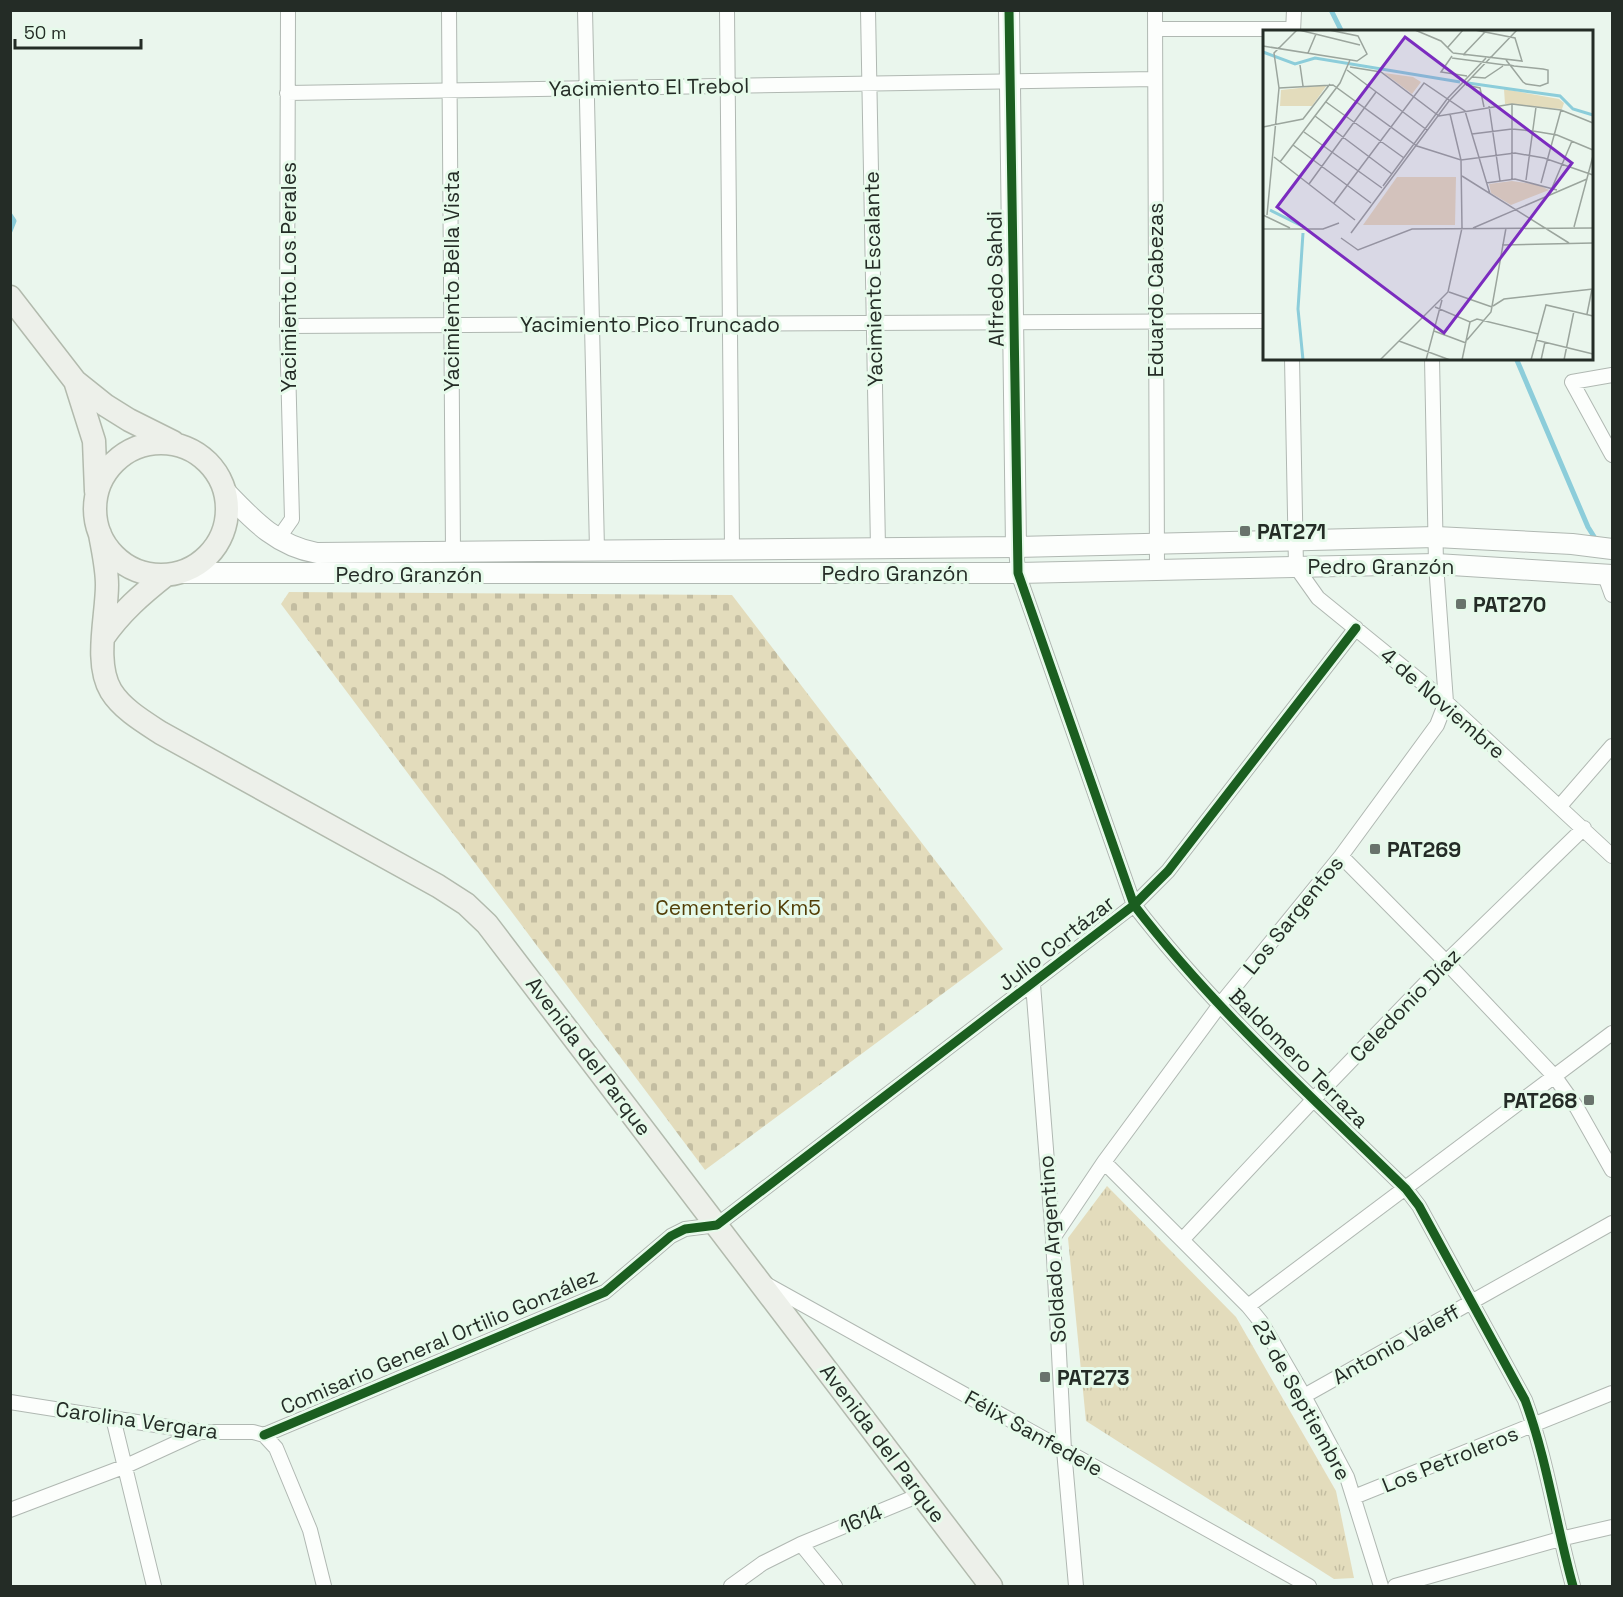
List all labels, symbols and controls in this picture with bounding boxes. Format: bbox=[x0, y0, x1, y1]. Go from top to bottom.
scale bar bbox=[15, 12, 141, 50]
text: 50 m bbox=[24, 21, 66, 44]
inset map bbox=[1263, 30, 1593, 360]
street label: Yacimiento El Trebol bbox=[548, 72, 750, 102]
street label: Yacimiento Los Perales bbox=[275, 162, 302, 392]
street label: Yacimiento Bella Vista bbox=[438, 171, 465, 391]
street label: Yacimiento Escalante bbox=[858, 171, 888, 387]
street label: Eduardo Cabezas bbox=[1142, 203, 1169, 377]
street label: Alfredo Sahdi bbox=[980, 211, 1010, 347]
street label: Yacimiento Pico Truncado bbox=[520, 311, 780, 338]
place label: PAT271 bbox=[1257, 518, 1326, 545]
marker: PAT271 bbox=[1238, 524, 1252, 538]
street label: Pedro Granzón bbox=[1308, 553, 1454, 580]
street label: Pedro Granzón bbox=[822, 560, 968, 587]
street label: Pedro Granzón bbox=[336, 561, 482, 588]
place label: PAT270 bbox=[1473, 591, 1546, 618]
marker: PAT270 bbox=[1454, 597, 1468, 611]
street label: 4 de Noviembre bbox=[1375, 641, 1511, 765]
place label: PAT269 bbox=[1387, 836, 1461, 863]
marker: PAT269 bbox=[1368, 842, 1382, 856]
street label: Los Sargentos bbox=[1237, 850, 1349, 980]
street label: Julio Cortázar bbox=[992, 889, 1120, 997]
park label: Cementerio Km5 bbox=[655, 894, 821, 921]
street label: Celedonio Díaz bbox=[1344, 942, 1466, 1068]
street label: Avenida del Parque bbox=[520, 971, 658, 1141]
street label: Baldomero Terraza bbox=[1223, 982, 1375, 1134]
place label: PAT268 bbox=[1503, 1087, 1577, 1114]
marker: PAT268 bbox=[1582, 1093, 1596, 1107]
street label: Soldado Argentino bbox=[1032, 1154, 1072, 1344]
street label: Comisario General Ortilio González bbox=[276, 1262, 602, 1420]
street label: Antonio Valeff bbox=[1327, 1298, 1465, 1390]
street label: 23 de Septiembre bbox=[1247, 1315, 1357, 1485]
street label: Avenida del Parque bbox=[814, 1358, 952, 1528]
place label: PAT273 bbox=[1057, 1364, 1130, 1391]
marker: PAT273 bbox=[1038, 1370, 1052, 1384]
street label: Félix Sanfedele bbox=[960, 1384, 1108, 1482]
street label: Carolina Vergara bbox=[54, 1395, 220, 1445]
street label: Los Petroleros bbox=[1378, 1419, 1522, 1499]
street label: 1614 bbox=[836, 1498, 886, 1540]

